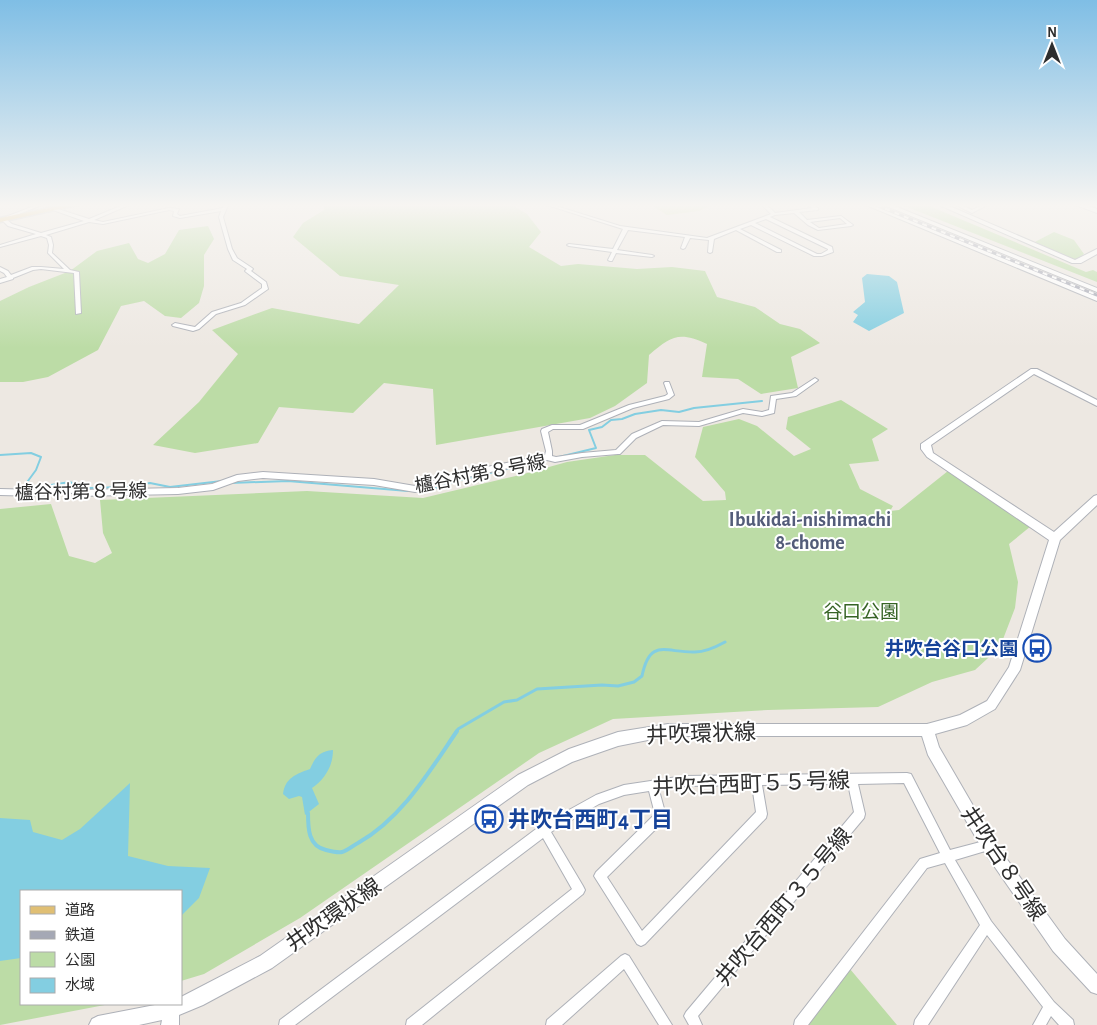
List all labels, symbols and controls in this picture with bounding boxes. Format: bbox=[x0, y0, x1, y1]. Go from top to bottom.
north arrow bbox=[1027, 20, 1077, 70]
text: N bbox=[1047, 26, 1057, 40]
street label: 櫨谷村第８号線 bbox=[413, 451, 547, 496]
street label: 櫨谷村第８号線 bbox=[14, 481, 148, 503]
district label: Ibukidai-nishimachi 8-chome bbox=[729, 510, 891, 553]
park label: 谷口公園 bbox=[823, 602, 899, 622]
bus stop icon: 井吹台谷口公園 bbox=[1022, 633, 1052, 663]
place label: 井吹台谷口公園 bbox=[885, 638, 1018, 659]
street label: 井吹環状線 bbox=[646, 720, 756, 747]
street label: 井吹台西町５５号線 bbox=[652, 769, 850, 798]
street label: 井吹台８号線 bbox=[957, 802, 1050, 924]
bus stop icon: 井吹台西町4丁目 bbox=[474, 804, 504, 834]
place label: 井吹台西町4丁目 bbox=[508, 808, 673, 831]
street label: 井吹台西町３５号線 bbox=[711, 823, 856, 990]
street label: 井吹環状線 bbox=[282, 873, 385, 955]
legend bbox=[20, 890, 182, 1005]
text: 道路 bbox=[65, 902, 95, 918]
text: 鉄道 bbox=[65, 927, 95, 943]
text: 公園 bbox=[65, 952, 95, 968]
text: 水域 bbox=[65, 977, 95, 993]

